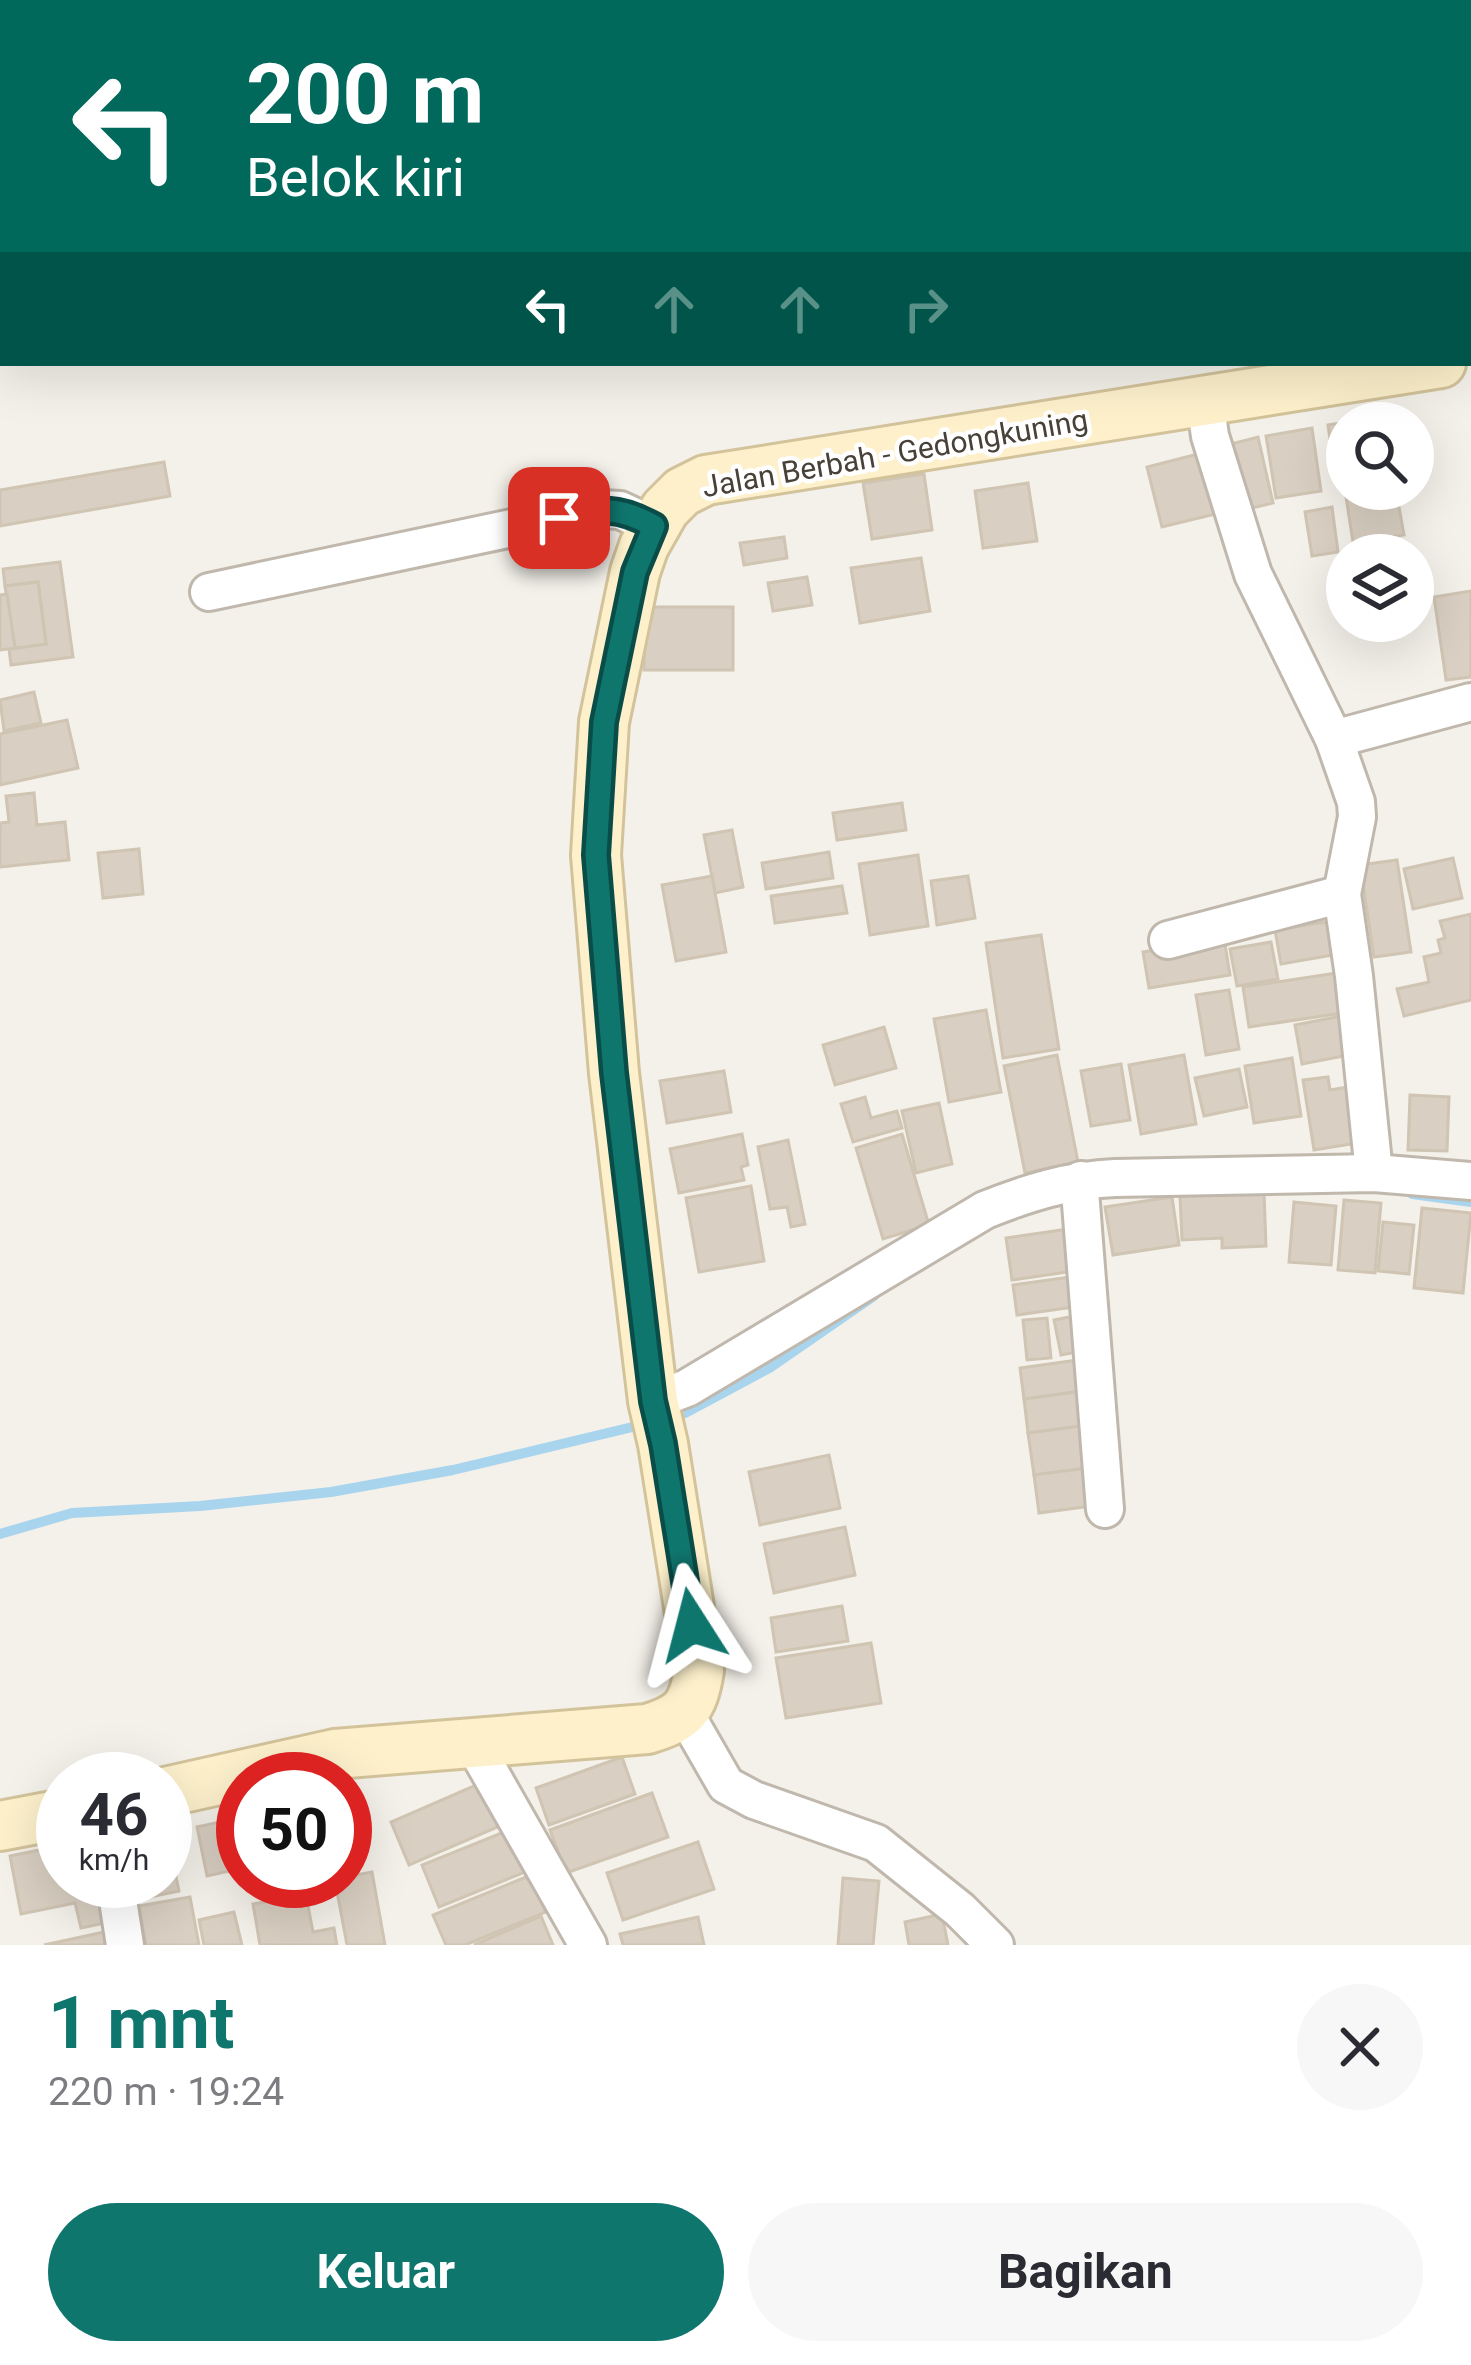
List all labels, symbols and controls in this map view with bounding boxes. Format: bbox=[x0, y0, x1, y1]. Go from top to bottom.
text: 200 m bbox=[246, 45, 484, 144]
icon: left bbox=[48, 48, 204, 204]
text: Belok kiri bbox=[246, 146, 465, 209]
icon: left bbox=[515, 276, 581, 342]
icon: ahead bbox=[641, 276, 707, 342]
icon: ahead bbox=[767, 276, 833, 342]
icon: right bbox=[893, 276, 959, 342]
street label: Jalan Berbah - Gedongkuning bbox=[699, 402, 1091, 504]
map controls bbox=[1326, 402, 1434, 642]
button: search bbox=[1326, 402, 1434, 510]
pin bbox=[508, 467, 610, 569]
icon: arrive bbox=[526, 485, 592, 551]
button: layers bbox=[1326, 534, 1434, 642]
position arrow bbox=[629, 1562, 755, 1688]
speed limit sign: 50 bbox=[216, 1752, 372, 1908]
text: 46 bbox=[80, 1779, 148, 1850]
text: km/h bbox=[79, 1842, 149, 1877]
text: 1 mnt bbox=[48, 1981, 234, 2066]
button: close bbox=[1297, 1984, 1423, 2110]
text: 220 m · 19:24 bbox=[48, 2069, 284, 2115]
button: Keluar bbox=[48, 2203, 724, 2341]
button: Bagikan bbox=[748, 2203, 1423, 2341]

